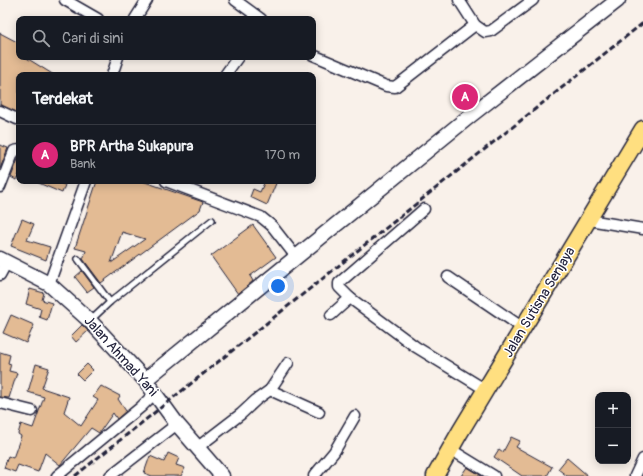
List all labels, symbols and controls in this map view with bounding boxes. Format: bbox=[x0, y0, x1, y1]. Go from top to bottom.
search box bbox=[16, 16, 316, 60]
icon: search bbox=[30, 27, 52, 49]
text: Cari di sini bbox=[62, 29, 123, 48]
pin: A bbox=[452, 82, 478, 112]
text: Terdekat bbox=[32, 88, 93, 109]
text: BPR Artha Sukapura bbox=[70, 137, 194, 156]
text: A bbox=[41, 147, 49, 163]
text: 170 m bbox=[265, 147, 300, 163]
text: Bank bbox=[70, 156, 96, 172]
street label: Jalan Sutisna Senjaya bbox=[499, 244, 579, 360]
your location bbox=[268, 276, 288, 296]
street label: Jalan Ahmad Yani bbox=[81, 312, 162, 400]
map controls bbox=[595, 392, 631, 464]
button: + bbox=[595, 392, 631, 428]
button: − bbox=[595, 428, 631, 464]

